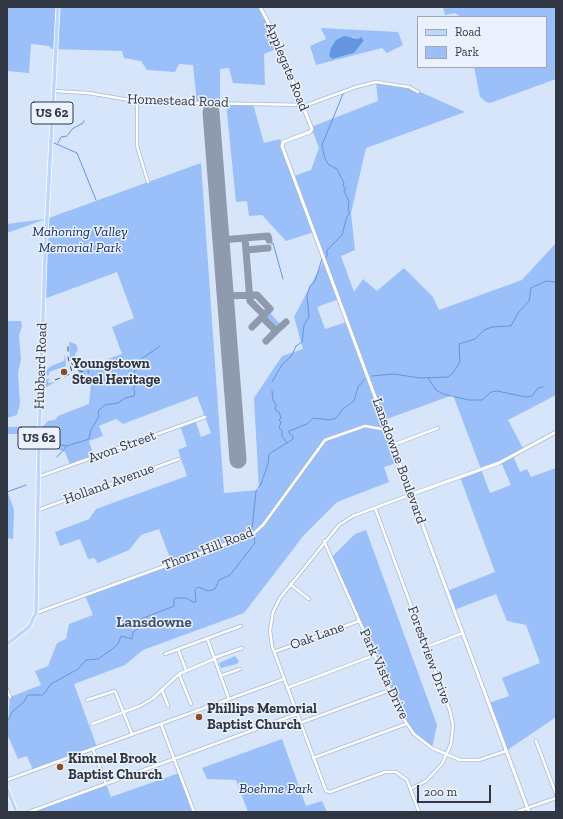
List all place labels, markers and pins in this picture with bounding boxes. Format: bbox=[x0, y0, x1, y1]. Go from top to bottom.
place label: Youngstown Steel Heritage bbox=[72, 356, 160, 388]
marker: Youngstown Steel Heritage bbox=[59, 367, 69, 377]
place label: Phillips Memorial Baptist Church bbox=[207, 701, 317, 734]
marker: Phillips Memorial Baptist Church bbox=[194, 712, 204, 722]
place label: Kimmel Brook Baptist Church bbox=[68, 751, 162, 784]
marker: Kimmel Brook Baptist Church bbox=[55, 762, 65, 772]

